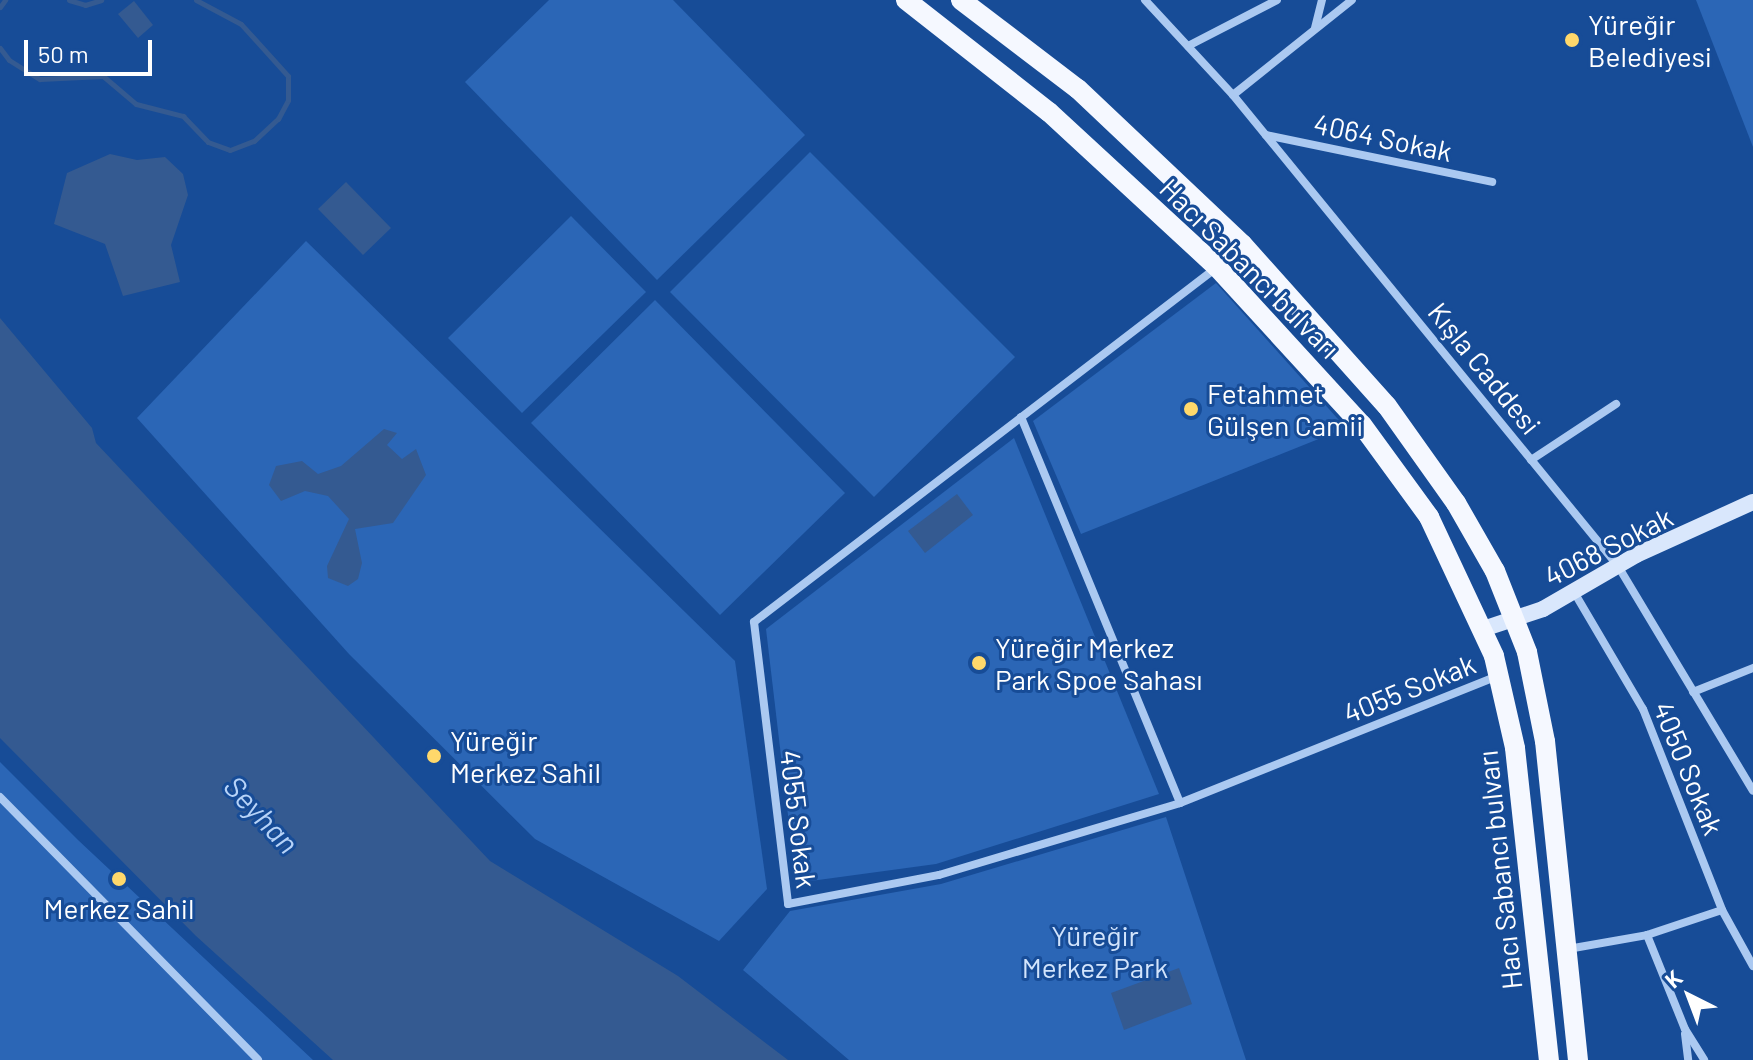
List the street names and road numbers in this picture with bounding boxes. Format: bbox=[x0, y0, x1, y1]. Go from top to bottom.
street label: 4064 Sokak bbox=[1311, 106, 1455, 168]
street label: Hacı Sabancı bulvarı bbox=[1153, 171, 1347, 365]
street label: Kışla Caddesi bbox=[1422, 295, 1548, 441]
street label: 4068 Sokak bbox=[1538, 499, 1678, 593]
street label: 4055 Sokak bbox=[1338, 646, 1480, 730]
street label: 4050 Sokak bbox=[1647, 696, 1731, 840]
street label: 4055 Sokak bbox=[774, 748, 824, 890]
street label: Hacı Sabancı bulvarı bbox=[1470, 749, 1528, 991]

